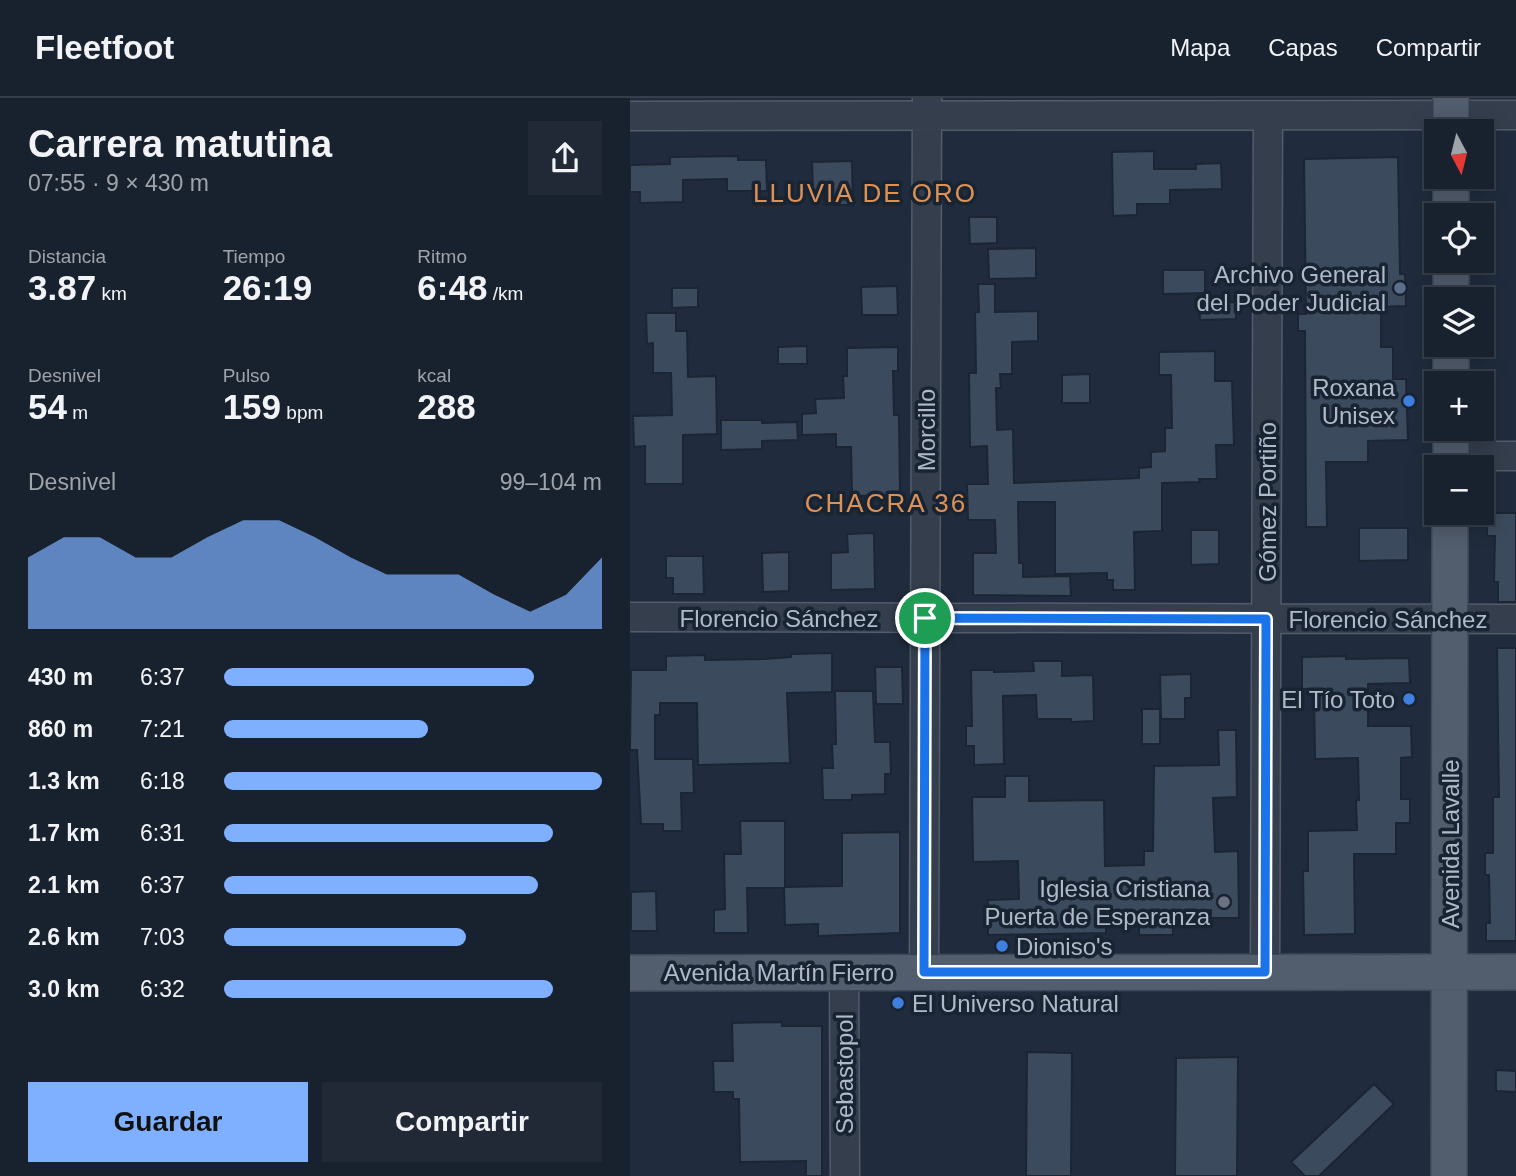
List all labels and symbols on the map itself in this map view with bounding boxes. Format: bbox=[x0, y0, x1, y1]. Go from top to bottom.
north arrow bbox=[1424, 119, 1494, 189]
district label: LLUVIA DE ORO bbox=[753, 178, 977, 208]
place label: Archivo General del Poder Judicial bbox=[1197, 261, 1386, 316]
marker: Archivo General del Poder Judicial bbox=[1392, 280, 1408, 296]
place label: Roxana Unisex bbox=[1312, 374, 1396, 429]
street label: Morcillo bbox=[913, 389, 940, 471]
marker: Roxana Unisex bbox=[1401, 393, 1417, 409]
street label: Gómez Portiño bbox=[1254, 422, 1281, 582]
district label: CHACRA 36 bbox=[805, 488, 967, 518]
pin bbox=[895, 588, 955, 648]
street label: Florencio Sánchez bbox=[680, 605, 878, 632]
street label: Florencio Sánchez bbox=[1289, 606, 1487, 633]
place label: El Tío Toto bbox=[1281, 686, 1395, 713]
marker: El Tío Toto bbox=[1401, 691, 1417, 707]
street label: Avenida Lavalle bbox=[1437, 759, 1464, 929]
place label: Iglesia Cristiana Puerta de Esperanza bbox=[985, 875, 1211, 930]
marker: Iglesia Cristiana Puerta de Esperanza bbox=[1216, 894, 1232, 910]
place label: Dioniso's bbox=[1016, 933, 1113, 960]
marker: Dioniso's bbox=[994, 938, 1010, 954]
street label: Avenida Martín Fierro bbox=[664, 959, 894, 986]
place label: El Universo Natural bbox=[912, 990, 1119, 1017]
marker: El Universo Natural bbox=[890, 995, 906, 1011]
street label: Sebastopol bbox=[831, 1014, 858, 1134]

